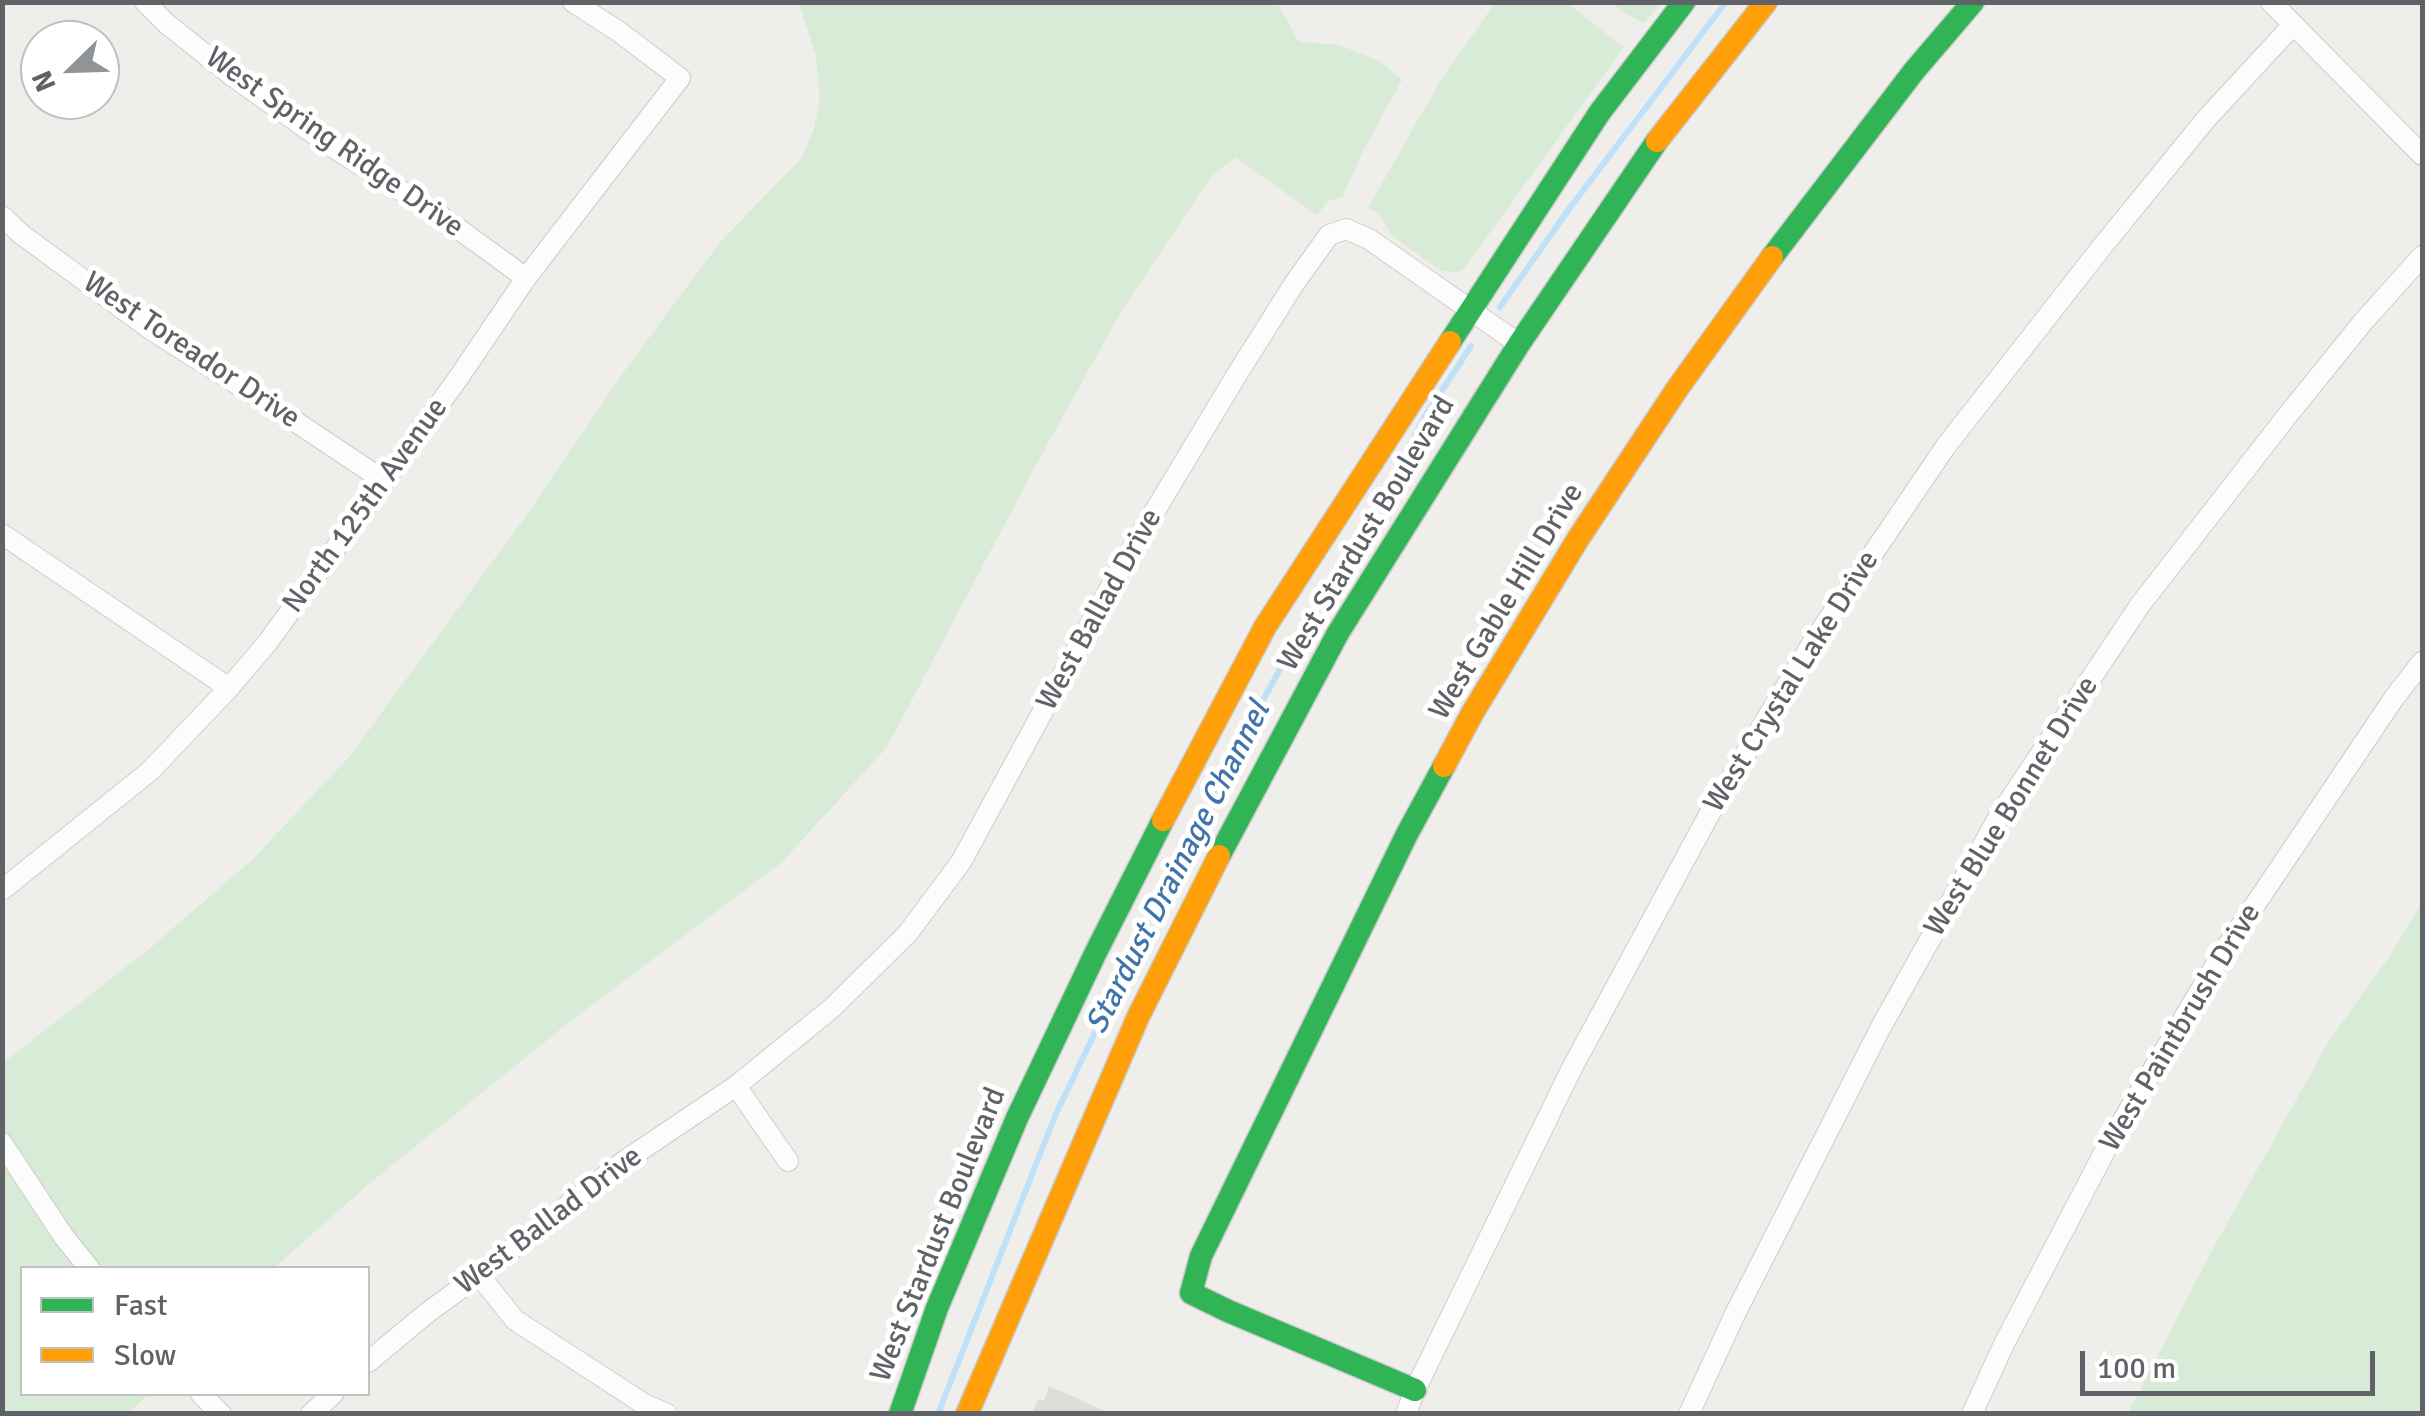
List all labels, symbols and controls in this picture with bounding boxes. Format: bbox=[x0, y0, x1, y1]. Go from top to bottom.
north arrow bbox=[20, 20, 120, 120]
street label: West Spring Ridge Drive bbox=[198, 40, 470, 246]
text: N bbox=[25, 65, 64, 97]
street label: West Toreador Drive bbox=[76, 265, 306, 437]
street label: West Stardust Boulevard bbox=[1271, 390, 1463, 678]
street label: North 125th Avenue bbox=[276, 391, 456, 621]
street label: West Gable Hill Drive bbox=[1422, 477, 1592, 727]
street label: West Ballad Drive bbox=[1030, 503, 1170, 717]
street label: West Crystal Lake Drive bbox=[1697, 545, 1887, 819]
street label: West Blue Bonnet Drive bbox=[1917, 670, 2107, 944]
water label: Stardust Drainage Channel bbox=[1078, 696, 1280, 1040]
street label: West Paintbrush Drive bbox=[2093, 898, 2269, 1158]
street label: West Stardust Boulevard bbox=[863, 1083, 1015, 1387]
street label: West Ballad Drive bbox=[448, 1139, 650, 1303]
legend bbox=[20, 1266, 370, 1396]
text: Fast bbox=[114, 1287, 167, 1324]
scale bar bbox=[2085, 1331, 2380, 1393]
text: Slow bbox=[114, 1337, 176, 1374]
text: 100 m bbox=[2097, 1350, 2176, 1387]

